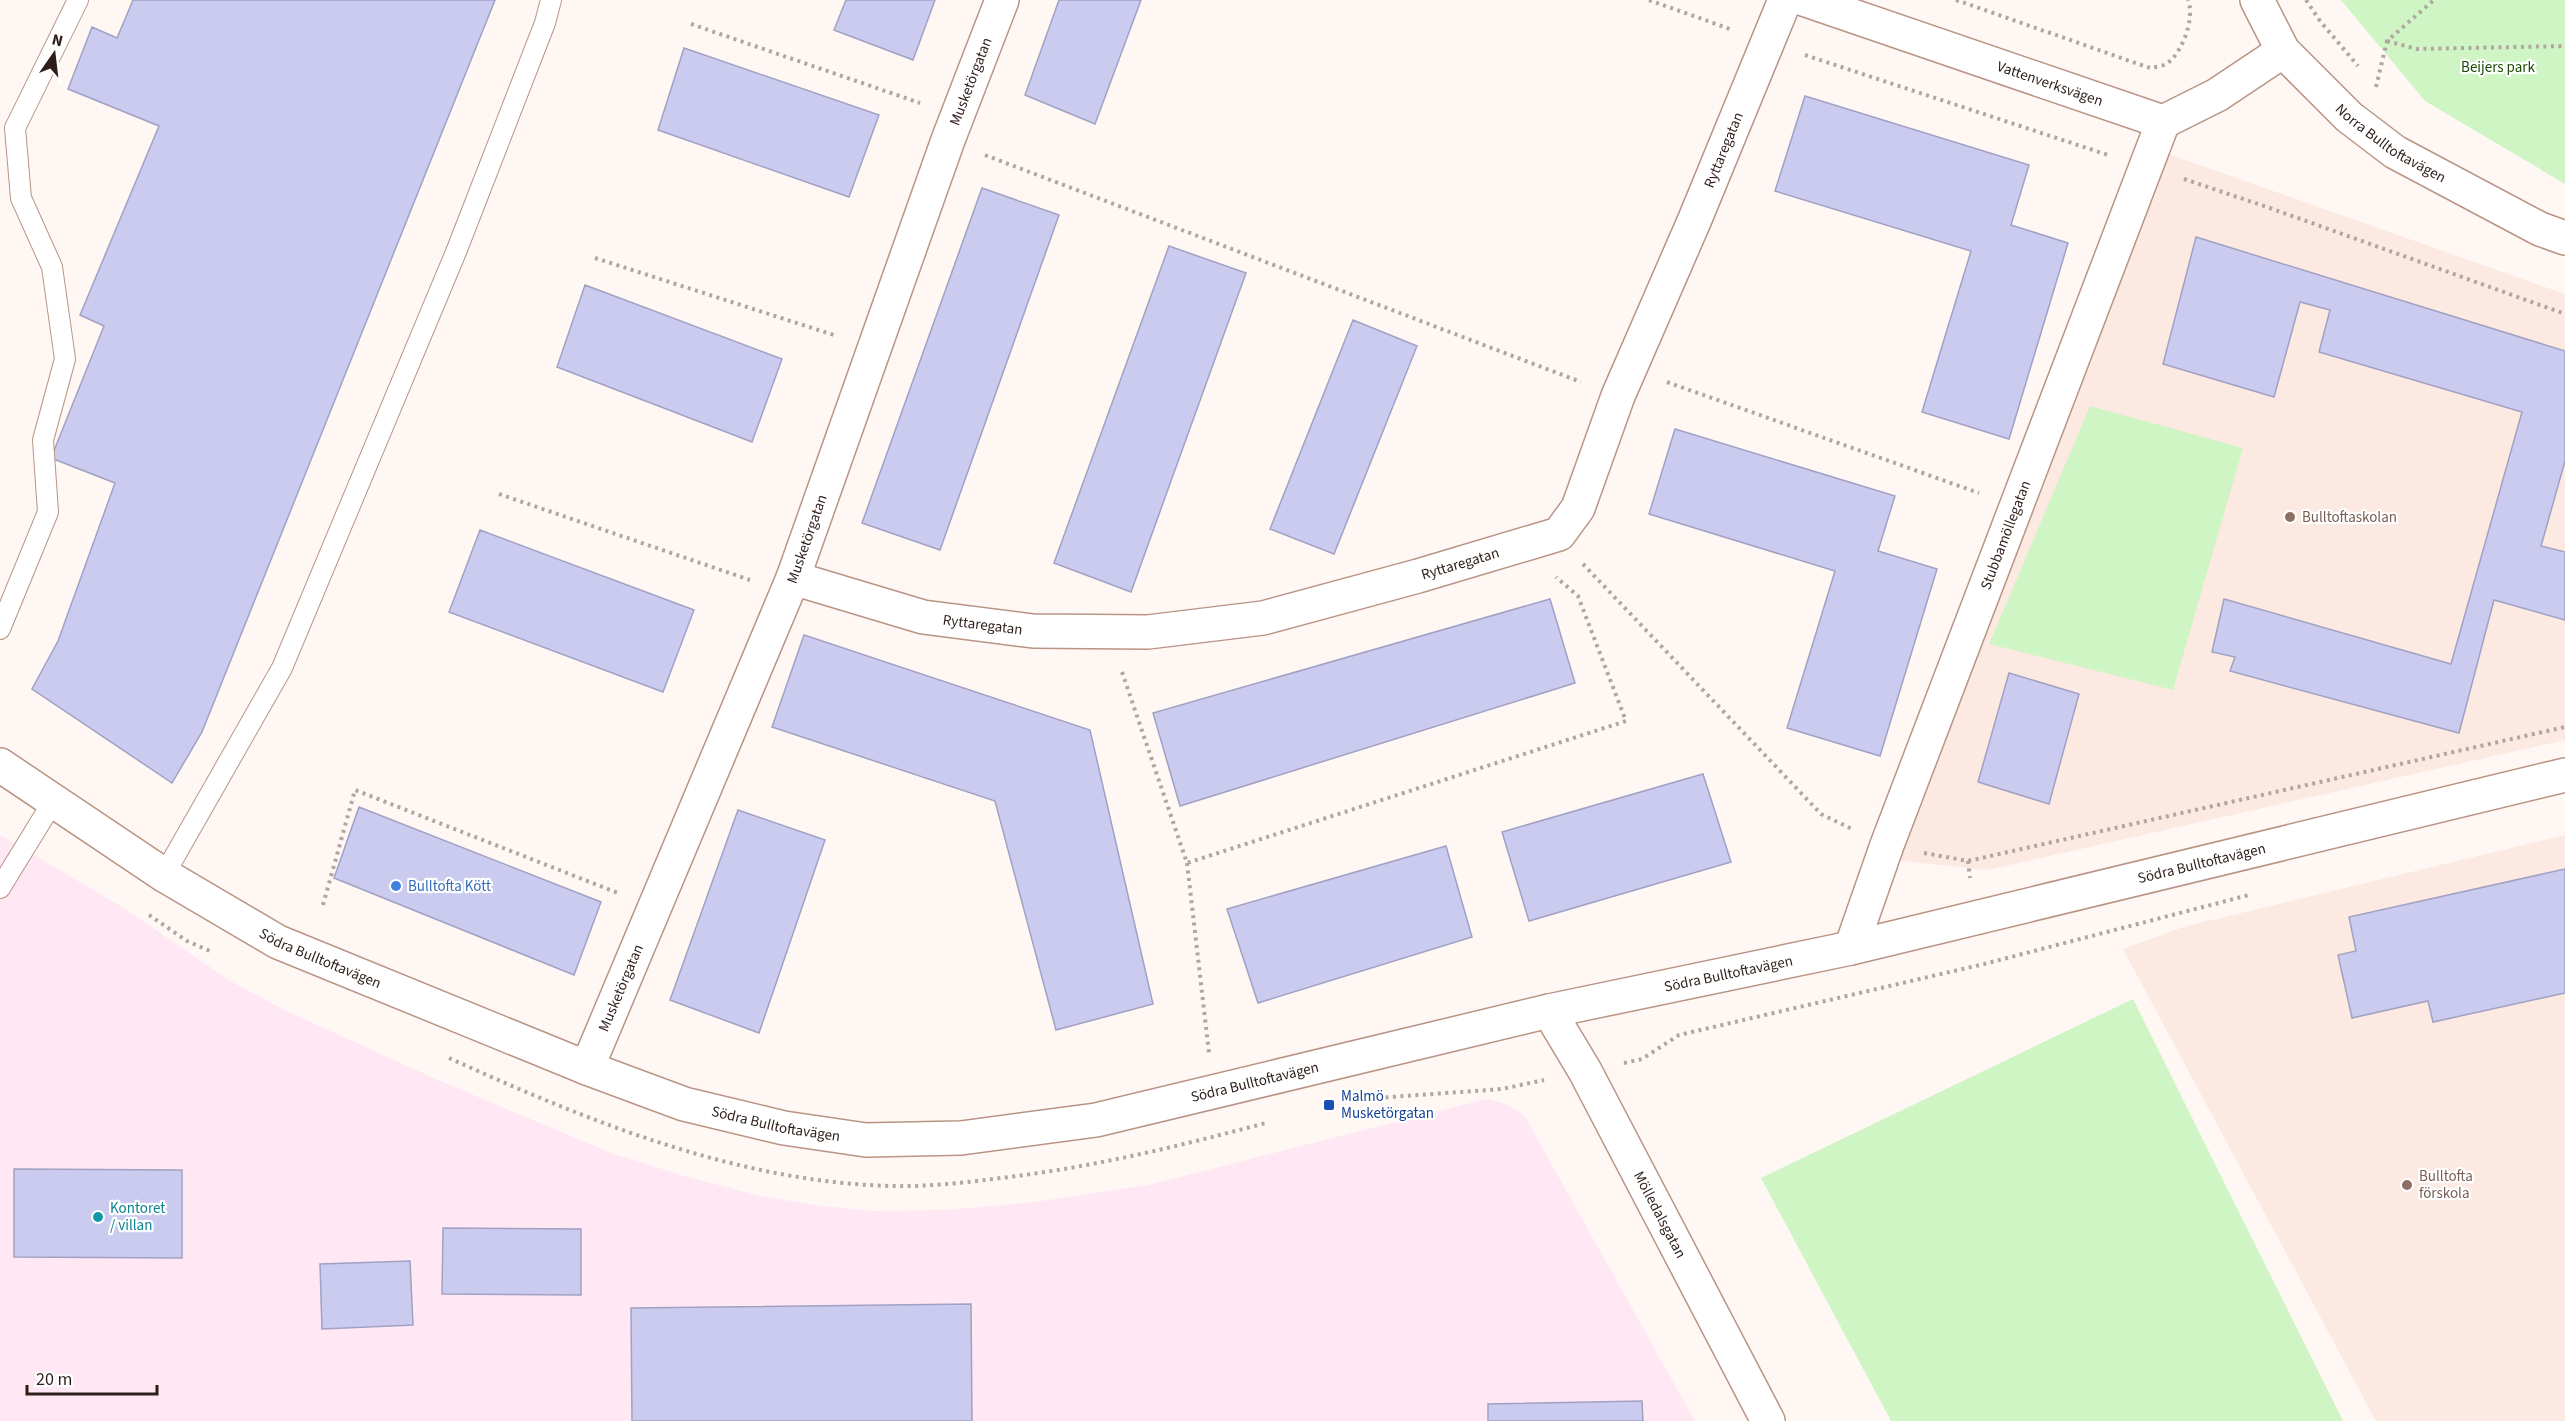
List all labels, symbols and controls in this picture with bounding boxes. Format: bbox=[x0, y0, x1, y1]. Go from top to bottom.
north arrow bbox=[24, 24, 84, 84]
text: N bbox=[50, 28, 65, 52]
street label: Musketörgatan bbox=[944, 34, 997, 129]
street label: Vattenverksvägen bbox=[1994, 56, 2106, 111]
park label: Beijers park bbox=[2461, 57, 2535, 78]
street label: Norra Bulltoftavägen bbox=[2331, 99, 2450, 188]
street label: Ryttaregatan bbox=[1698, 109, 1748, 191]
street label: Stubbamöllegatan bbox=[1975, 477, 2036, 593]
street label: Musketörgatan bbox=[781, 492, 832, 586]
place label: Bulltoftaskolan bbox=[2302, 507, 2397, 528]
marker: Bulltoftaskolan bbox=[2283, 510, 2297, 524]
street label: Ryttaregatan bbox=[1419, 542, 1502, 585]
street label: Ryttaregatan bbox=[942, 609, 1024, 640]
street label: Södra Bulltoftavägen bbox=[2135, 837, 2268, 889]
place label: Bulltofta Kött bbox=[408, 876, 491, 897]
marker: Bulltofta Kött bbox=[389, 879, 403, 893]
street label: Södra Bulltoftavägen bbox=[255, 923, 385, 994]
street label: Musketörgatan bbox=[593, 941, 648, 1035]
street label: Södra Bulltoftavägen bbox=[1662, 950, 1795, 997]
street label: Södra Bulltoftavägen bbox=[1189, 1056, 1321, 1107]
place label: Malmö Musketörgatan bbox=[1341, 1086, 1434, 1124]
marker: Malmö Musketörgatan bbox=[1322, 1098, 1336, 1112]
street label: Södra Bulltoftavägen bbox=[709, 1100, 842, 1147]
place label: Bulltofta förskola bbox=[2419, 1166, 2473, 1204]
street label: Mölledalsgatan bbox=[1629, 1167, 1691, 1262]
marker: Bulltofta förskola bbox=[2400, 1178, 2414, 1192]
place label: Kontoret / villan bbox=[110, 1198, 165, 1236]
marker: Kontoret / villan bbox=[91, 1210, 105, 1224]
scale bar bbox=[27, 1358, 158, 1396]
text: 20 m bbox=[36, 1367, 72, 1392]

